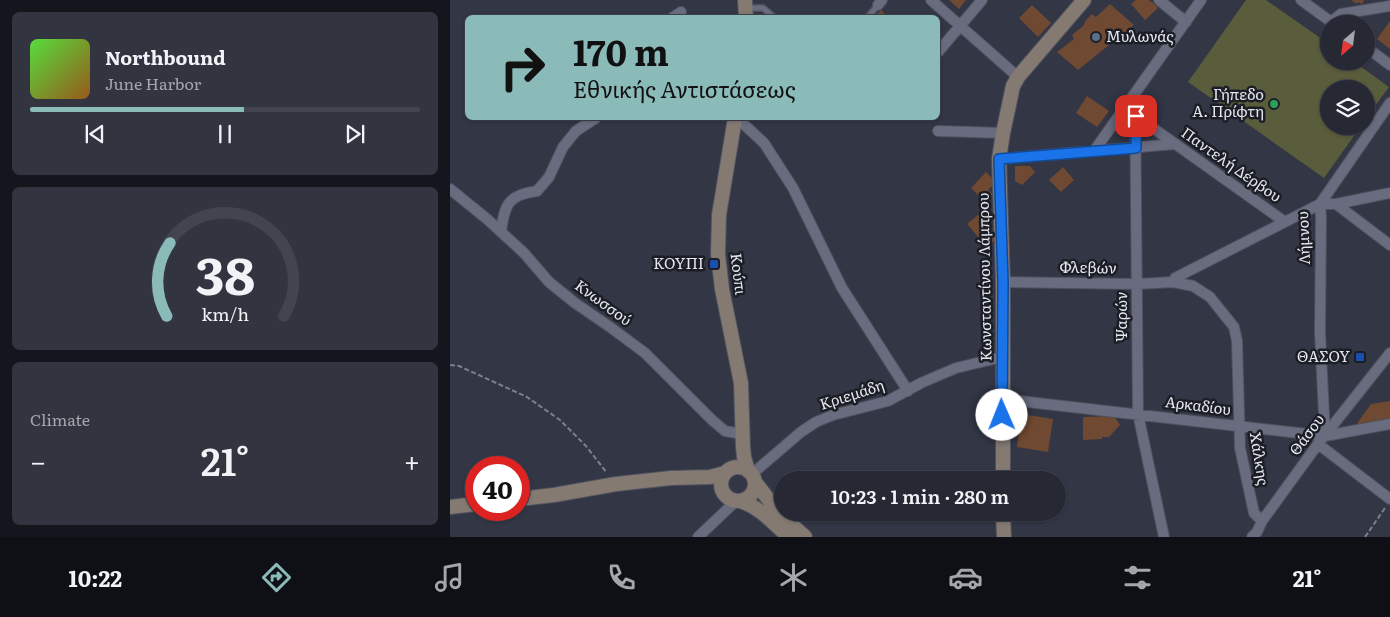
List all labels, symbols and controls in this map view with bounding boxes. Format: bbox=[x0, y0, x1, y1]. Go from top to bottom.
north arrow bbox=[1320, 15, 1375, 70]
map controls bbox=[1320, 15, 1375, 135]
place label: Μυλωνάς bbox=[1106, 24, 1174, 47]
text: 170 m bbox=[573, 25, 669, 77]
marker: Μυλωνάς bbox=[1090, 31, 1102, 43]
icon: right bbox=[490, 35, 555, 100]
text: Northbound bbox=[105, 43, 226, 71]
text: June Harbor bbox=[105, 71, 201, 95]
text: Εθνικής Αντιστάσεως bbox=[573, 72, 796, 105]
button: layers bbox=[1320, 80, 1375, 135]
place label: Γήπεδο Α. Πρίφτη bbox=[1192, 82, 1264, 122]
pin bbox=[1115, 95, 1157, 137]
marker: Γήπεδο Α. Πρίφτη bbox=[1268, 98, 1280, 110]
icon: arrive bbox=[1122, 102, 1150, 130]
icon: previous bbox=[81, 120, 109, 148]
icon: pause bbox=[211, 120, 239, 148]
icon: next bbox=[341, 120, 369, 148]
street label: Παντελή Δέρβου bbox=[1177, 121, 1287, 207]
street label: Κωνσταντίνου Λάμπρου bbox=[971, 192, 996, 362]
street label: Λήμνου bbox=[1290, 211, 1315, 265]
text: 38 bbox=[195, 233, 255, 311]
place label: ΚΟΥΠΙ bbox=[653, 251, 704, 274]
street label: Κούπι bbox=[726, 252, 754, 297]
street label: Φλεβών bbox=[1059, 255, 1117, 278]
marker: ΚΟΥΠΙ bbox=[708, 258, 720, 270]
street label: Κνωσσού bbox=[571, 273, 637, 330]
street label: Ψαρών bbox=[1109, 292, 1132, 342]
text: km/h bbox=[201, 300, 249, 327]
place label: ΘΑΣΟΥ bbox=[1297, 344, 1350, 367]
marker: ΘΑΣΟΥ bbox=[1354, 351, 1366, 363]
street label: Κριεμάδη bbox=[816, 372, 887, 415]
position arrow bbox=[975, 388, 1027, 440]
street label: Αρκαδίου bbox=[1164, 389, 1233, 420]
text: Climate bbox=[30, 407, 90, 431]
street label: Θάσου bbox=[1283, 408, 1329, 460]
street label: Χάλκης bbox=[1245, 430, 1276, 488]
text: 21° bbox=[201, 431, 249, 488]
text: − bbox=[30, 439, 46, 481]
text: + bbox=[404, 439, 420, 481]
speed limit sign: 40 bbox=[465, 456, 530, 521]
text: 10:23 · 1 min · 280 m bbox=[831, 482, 1009, 510]
icon: directions bbox=[259, 560, 294, 595]
icon: music bbox=[432, 560, 467, 595]
icon: phone bbox=[604, 560, 639, 595]
icon: climate bbox=[776, 560, 811, 595]
icon: car bbox=[948, 560, 983, 595]
icon: filters bbox=[1120, 560, 1155, 595]
text: 10:22 bbox=[69, 561, 122, 594]
text: 21° bbox=[1293, 561, 1321, 594]

